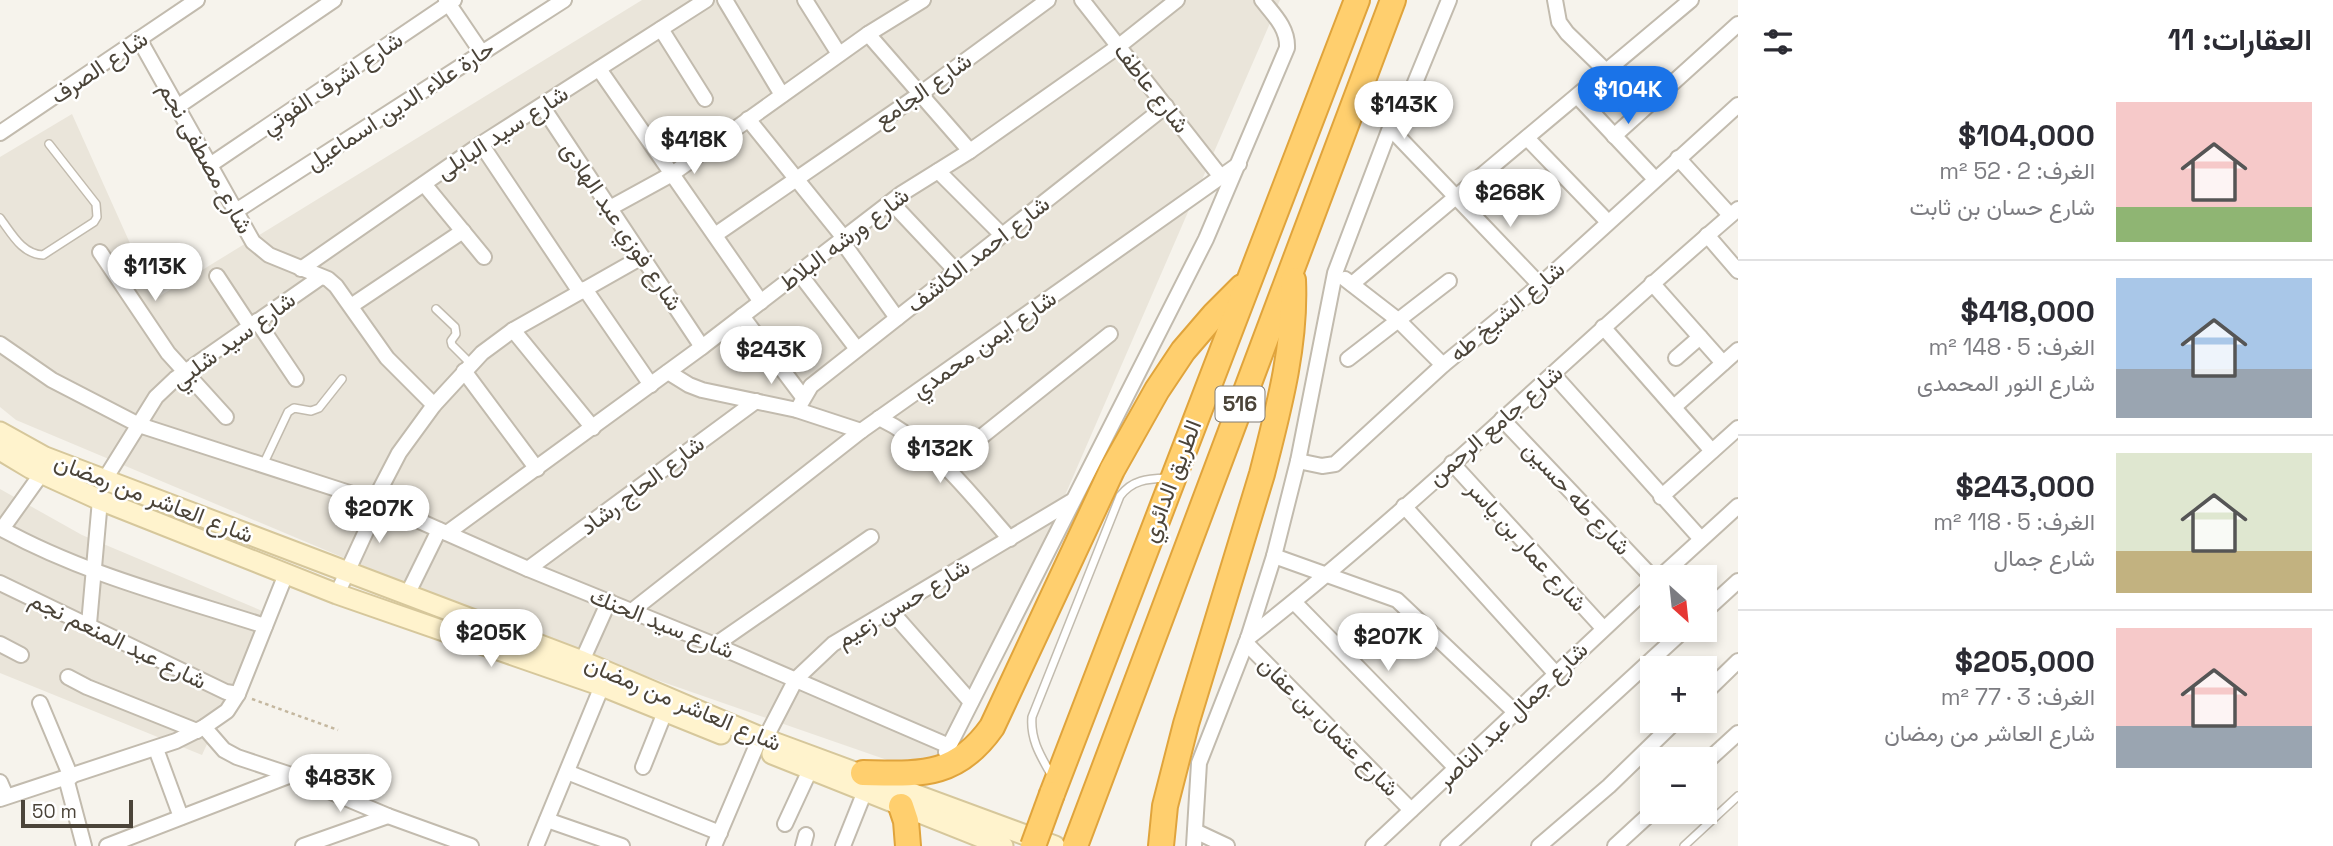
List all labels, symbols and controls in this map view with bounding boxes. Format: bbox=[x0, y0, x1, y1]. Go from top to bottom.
text: العقارات: 11 bbox=[2168, 20, 2312, 59]
street label: شارع الصرف bbox=[45, 23, 154, 111]
icon: filters bbox=[1759, 23, 1797, 61]
street label: شارع اشرف الفوتي bbox=[255, 25, 411, 145]
street label: حارة علاء الدين اسماعيل bbox=[300, 33, 500, 177]
street label: شارع عاطف bbox=[1107, 37, 1197, 140]
street label: شارع الجامع bbox=[869, 46, 978, 135]
pin: $104K bbox=[1579, 66, 1677, 126]
text: $104K bbox=[1594, 74, 1662, 104]
street label: شارع مصطفى نجم bbox=[151, 77, 260, 240]
street label: شارع سيد البابلى bbox=[430, 78, 574, 187]
pin: $143K bbox=[1355, 82, 1453, 141]
text: $143K bbox=[1370, 89, 1438, 119]
pin: $418K bbox=[645, 116, 743, 176]
text: $104,000 bbox=[1958, 116, 2095, 155]
text: $418K bbox=[661, 124, 727, 154]
icon: home bbox=[2172, 130, 2256, 214]
street label: شارع فوزي عبد الهادى bbox=[551, 136, 690, 319]
text: الغرف: 2 · 52 m² bbox=[1939, 156, 2095, 186]
pin: $268K bbox=[1461, 170, 1559, 229]
text: $268K bbox=[1475, 177, 1545, 207]
street label: شارع ورشه البلاط bbox=[773, 180, 916, 298]
street label: شارع احمد الكاشف bbox=[900, 189, 1056, 320]
text: شارع حسان بن ثابت bbox=[1909, 192, 2095, 222]
pin: $113K bbox=[106, 244, 204, 303]
text: $113K bbox=[123, 251, 187, 281]
street label: شارع الشيخ طه bbox=[1443, 254, 1572, 369]
street label: شارع ايمن محمدي bbox=[906, 283, 1065, 408]
street label: شارع سيد شلبي bbox=[165, 285, 304, 399]
text: $418,000 bbox=[1961, 292, 2095, 331]
icon: home bbox=[2172, 306, 2256, 390]
pin: $243K bbox=[722, 326, 820, 386]
text: الغرف: 5 · 148 m² bbox=[1929, 332, 2095, 362]
text: $243K bbox=[736, 334, 806, 364]
street label: شارع جامع الرحمن bbox=[1421, 358, 1570, 493]
text: شارع النور المحمدى bbox=[1917, 368, 2095, 398]
road number: 516 bbox=[1216, 386, 1264, 422]
street label: الطريق الدائري bbox=[1134, 415, 1212, 548]
pin: $132K bbox=[891, 426, 989, 485]
street label: شارع الحاج رشاد bbox=[574, 428, 711, 542]
text: $132K bbox=[907, 433, 973, 463]
street label: شارع طه حسين bbox=[1516, 435, 1638, 562]
street label: شارع العاشر من رمضان bbox=[50, 446, 258, 551]
text: $243,000 bbox=[1955, 467, 2095, 506]
street label: شارع عمار بن ياسر bbox=[1459, 473, 1594, 619]
icon: home bbox=[2172, 481, 2256, 565]
pin: $207K bbox=[330, 486, 428, 545]
text: $207K bbox=[344, 493, 414, 523]
text: الغرف: 5 · 118 m² bbox=[1933, 507, 2095, 537]
text: شارع جمال bbox=[1994, 543, 2095, 573]
street label: شارع حسن زعيم bbox=[831, 551, 976, 655]
north arrow bbox=[1640, 565, 1717, 642]
map controls bbox=[1640, 565, 1717, 824]
street label: شارع سيد الحنك bbox=[585, 580, 739, 667]
street label: شارع عبد المنعم نجم bbox=[24, 584, 212, 697]
pin: $205K bbox=[442, 610, 540, 669]
pin: $207K bbox=[1339, 614, 1437, 673]
text: $205K bbox=[456, 617, 526, 647]
text: $207K bbox=[1353, 621, 1423, 651]
street label: شارع جمال عبد الناصر bbox=[1429, 635, 1595, 796]
text: $205,000 bbox=[1955, 642, 2095, 681]
street label: شارع العاشر من رمضان bbox=[580, 648, 786, 759]
street label: شارع عثمان بن عفان bbox=[1251, 649, 1406, 804]
button: + bbox=[1640, 656, 1717, 733]
icon: home bbox=[2172, 656, 2256, 740]
text: الغرف: 3 · 77 m² bbox=[1941, 682, 2095, 712]
text: شارع العاشر من رمضان bbox=[1884, 718, 2095, 748]
button: − bbox=[1640, 747, 1717, 824]
pin: $483K bbox=[291, 754, 389, 814]
text: $483K bbox=[305, 762, 375, 792]
scale bar bbox=[21, 797, 133, 829]
text: 50 m bbox=[32, 799, 77, 824]

